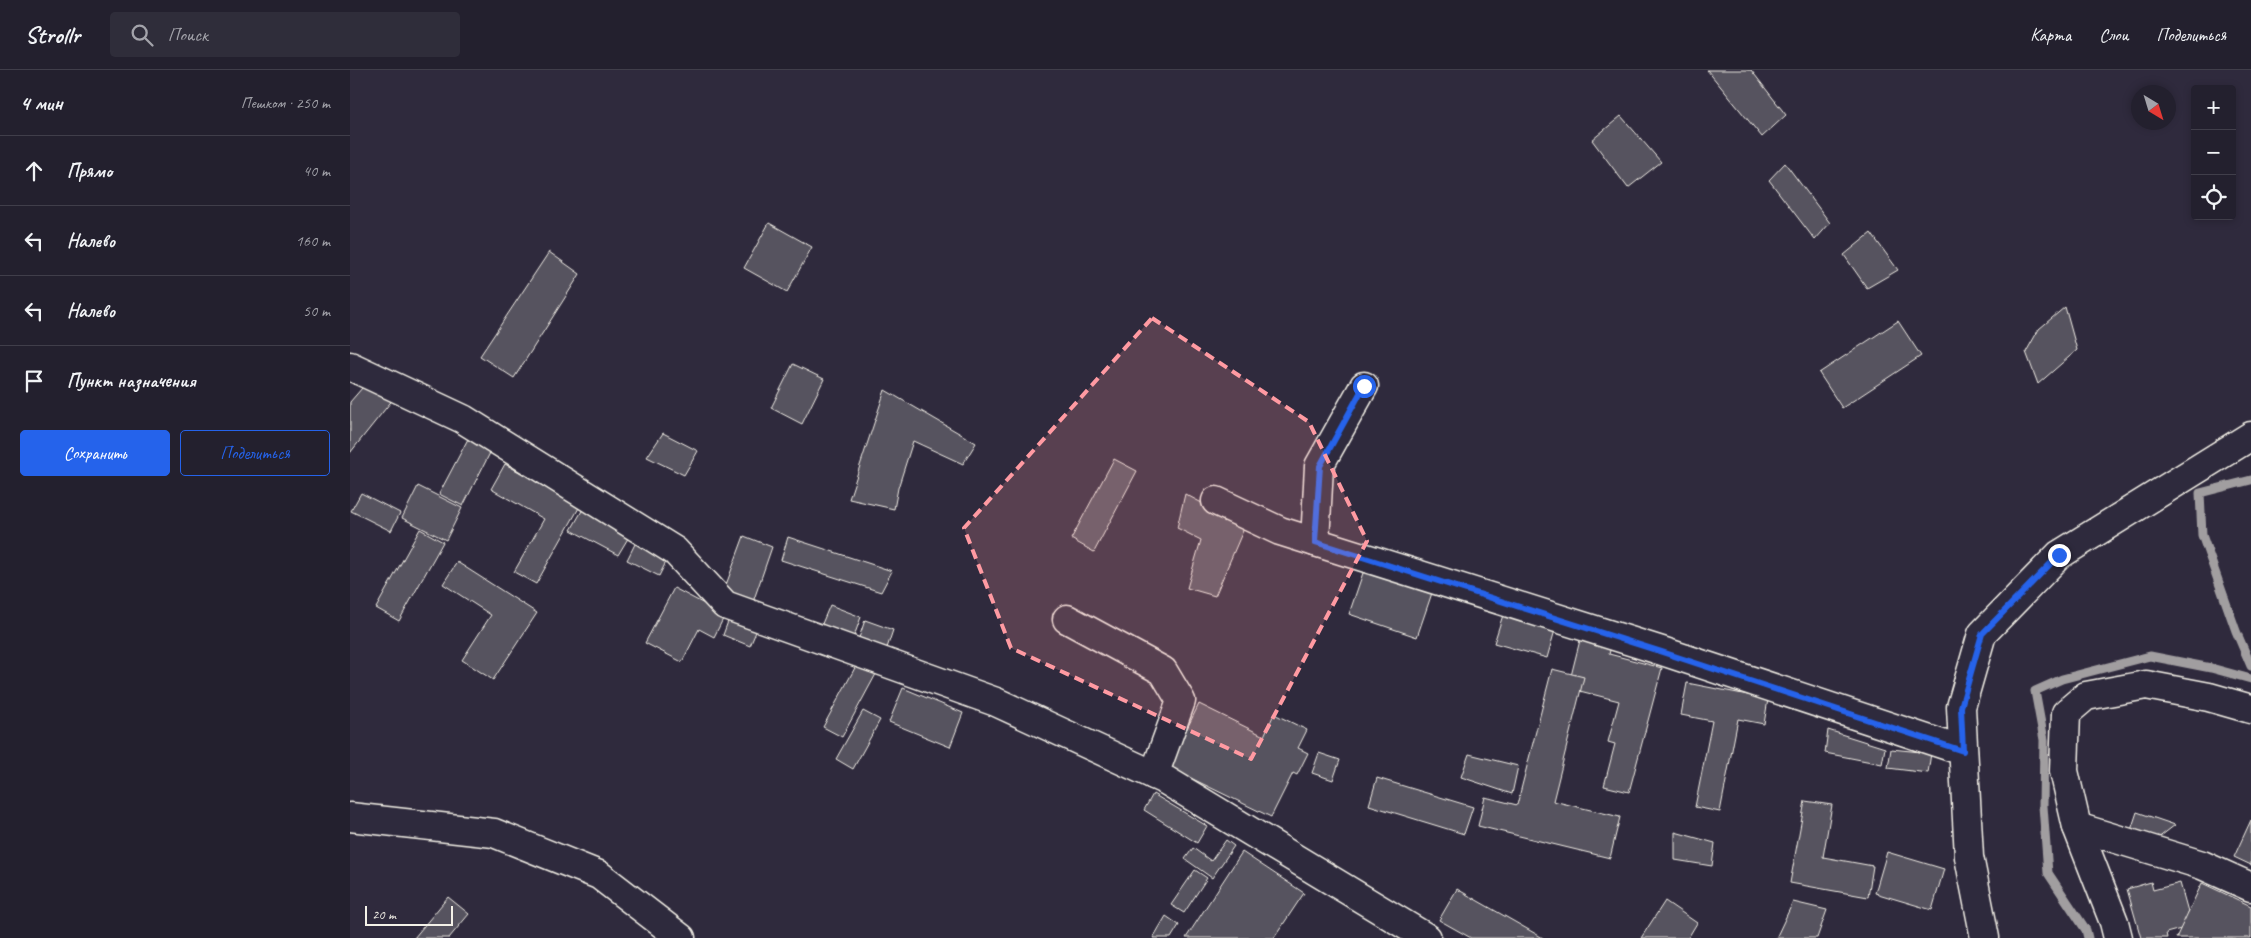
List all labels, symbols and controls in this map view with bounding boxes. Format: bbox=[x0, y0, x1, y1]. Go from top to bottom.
search box bbox=[110, 12, 460, 57]
text: Strollr bbox=[25, 20, 80, 50]
icon: search bbox=[128, 21, 156, 49]
text: Поиск bbox=[168, 23, 208, 47]
text: Карта bbox=[2030, 24, 2071, 46]
text: Слои bbox=[2099, 24, 2128, 46]
text: Поделиться bbox=[2156, 24, 2226, 46]
north arrow bbox=[2131, 85, 2176, 130]
map controls bbox=[2191, 85, 2236, 220]
button: + bbox=[2191, 85, 2236, 130]
text: 4 мин bbox=[20, 90, 63, 116]
text: Пешком · 250 m bbox=[241, 93, 330, 113]
button: − bbox=[2191, 130, 2236, 175]
icon: ahead bbox=[20, 157, 48, 185]
text: Прямо bbox=[67, 159, 112, 183]
text: 40 m bbox=[303, 161, 330, 181]
button: locate bbox=[2191, 175, 2236, 220]
icon: left bbox=[20, 227, 48, 255]
text: Налево bbox=[67, 229, 115, 253]
text: 160 m bbox=[296, 231, 330, 251]
icon: left bbox=[20, 297, 48, 325]
text: Налево bbox=[67, 299, 115, 323]
text: 50 m bbox=[303, 301, 330, 321]
icon: arrive bbox=[20, 367, 48, 395]
text: Пункт назначения bbox=[67, 369, 196, 393]
route start bbox=[1353, 375, 1376, 398]
button: Сохранить bbox=[20, 430, 170, 476]
button: Поделиться bbox=[180, 430, 330, 476]
route end bbox=[2048, 544, 2071, 567]
scale bar bbox=[365, 903, 452, 926]
text: 20 m bbox=[372, 906, 396, 923]

